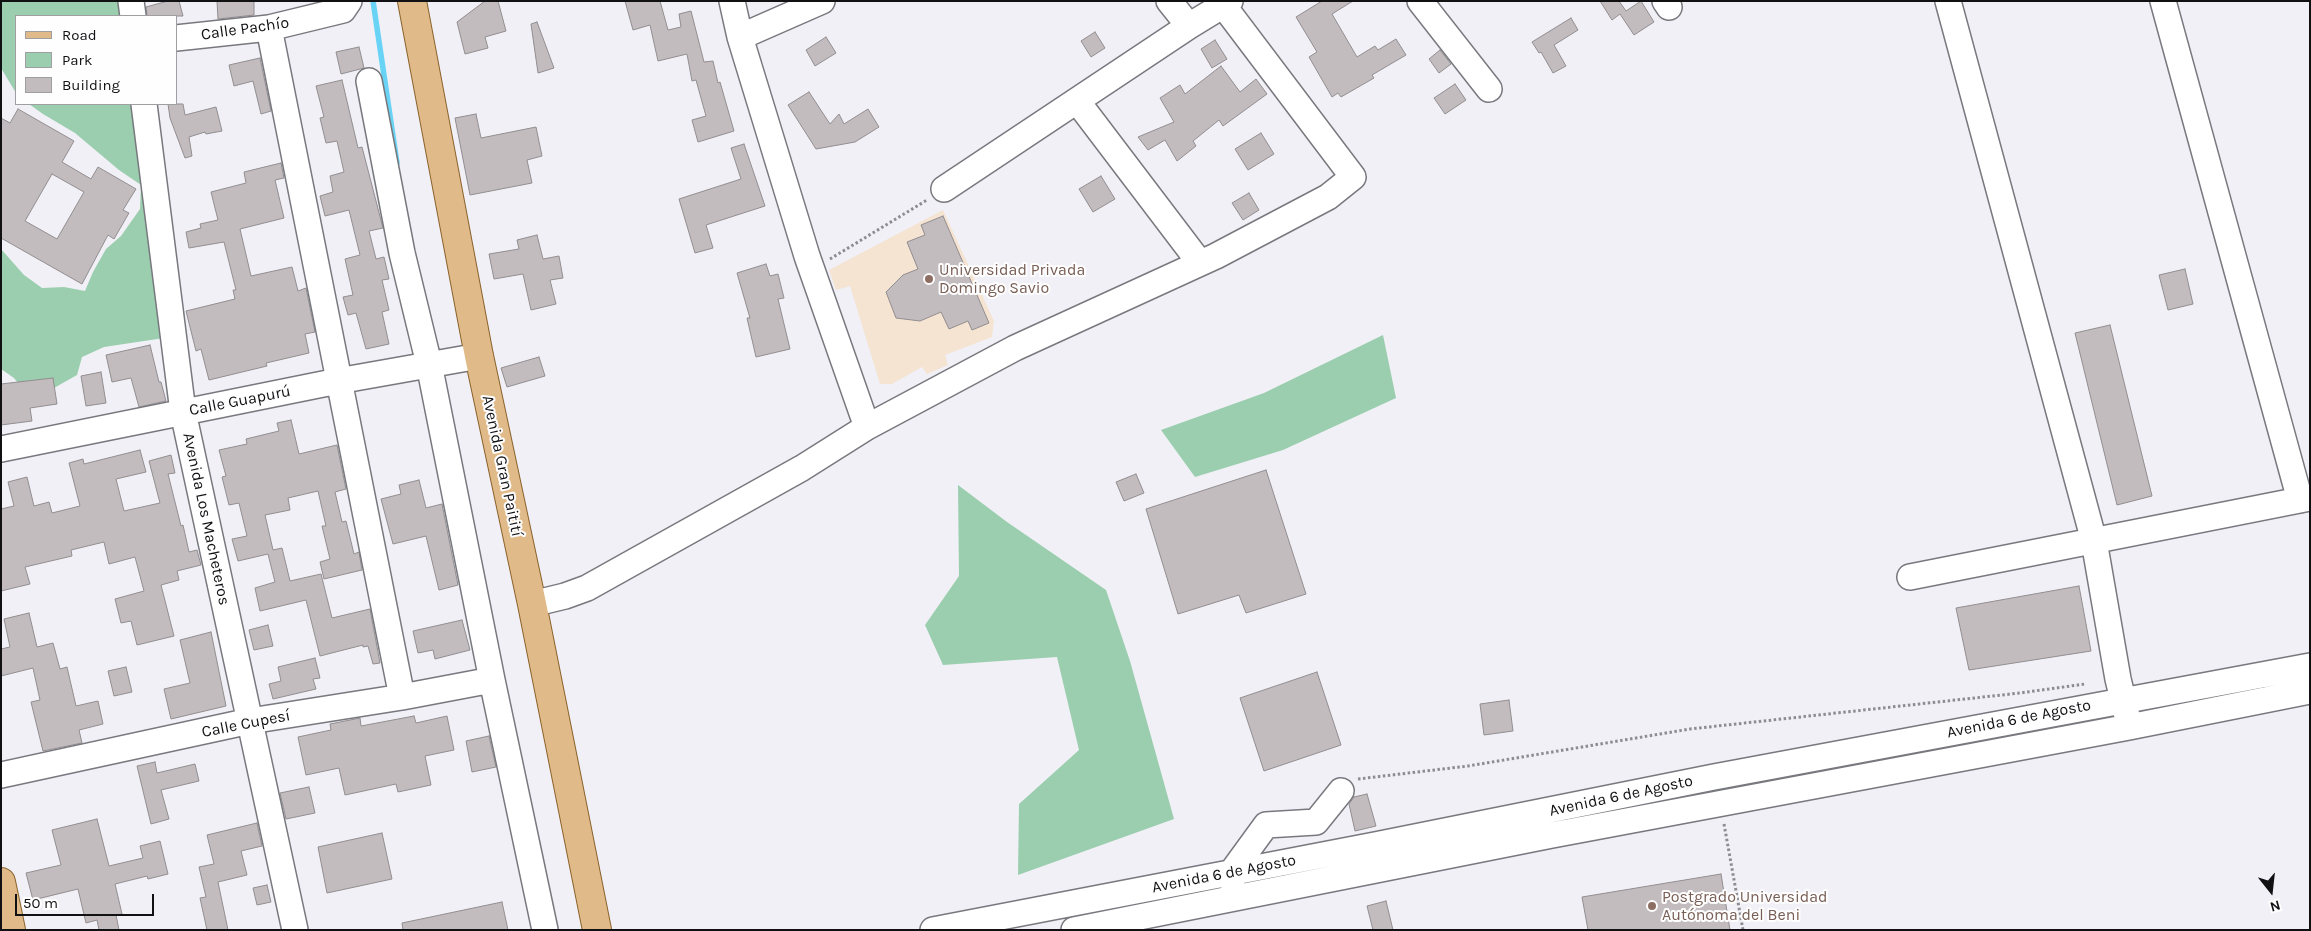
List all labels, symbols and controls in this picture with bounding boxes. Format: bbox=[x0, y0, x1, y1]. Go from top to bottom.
street label: Calle Pachío bbox=[200, 13, 290, 45]
legend bbox=[15, 15, 178, 105]
text: Road bbox=[62, 26, 97, 44]
text: Park bbox=[62, 51, 92, 69]
text: Building bbox=[62, 76, 120, 94]
place label: Universidad Privada Domingo Savio bbox=[939, 260, 1085, 298]
marker: Universidad Privada Domingo Savio bbox=[923, 273, 935, 285]
street label: Calle Guapurú bbox=[188, 382, 292, 420]
street label: Avenida Gran Paitití bbox=[478, 394, 526, 538]
street label: Avenida Los Macheteros bbox=[178, 431, 234, 607]
street label: Avenida 6 de Agosto bbox=[1945, 696, 2093, 742]
street label: Calle Cupesí bbox=[200, 706, 292, 742]
street label: Avenida 6 de Agosto bbox=[1548, 771, 1694, 821]
street label: Avenida 6 de Agosto bbox=[1150, 851, 1298, 897]
north arrow bbox=[2246, 866, 2296, 916]
scale bar bbox=[18, 884, 156, 916]
place label: Postgrado Universidad Autónoma del Beni bbox=[1662, 887, 1828, 925]
text: 50 m bbox=[23, 894, 58, 912]
text: N bbox=[2268, 896, 2282, 915]
marker: Postgrado Universidad Autónoma del Beni bbox=[1646, 900, 1658, 912]

